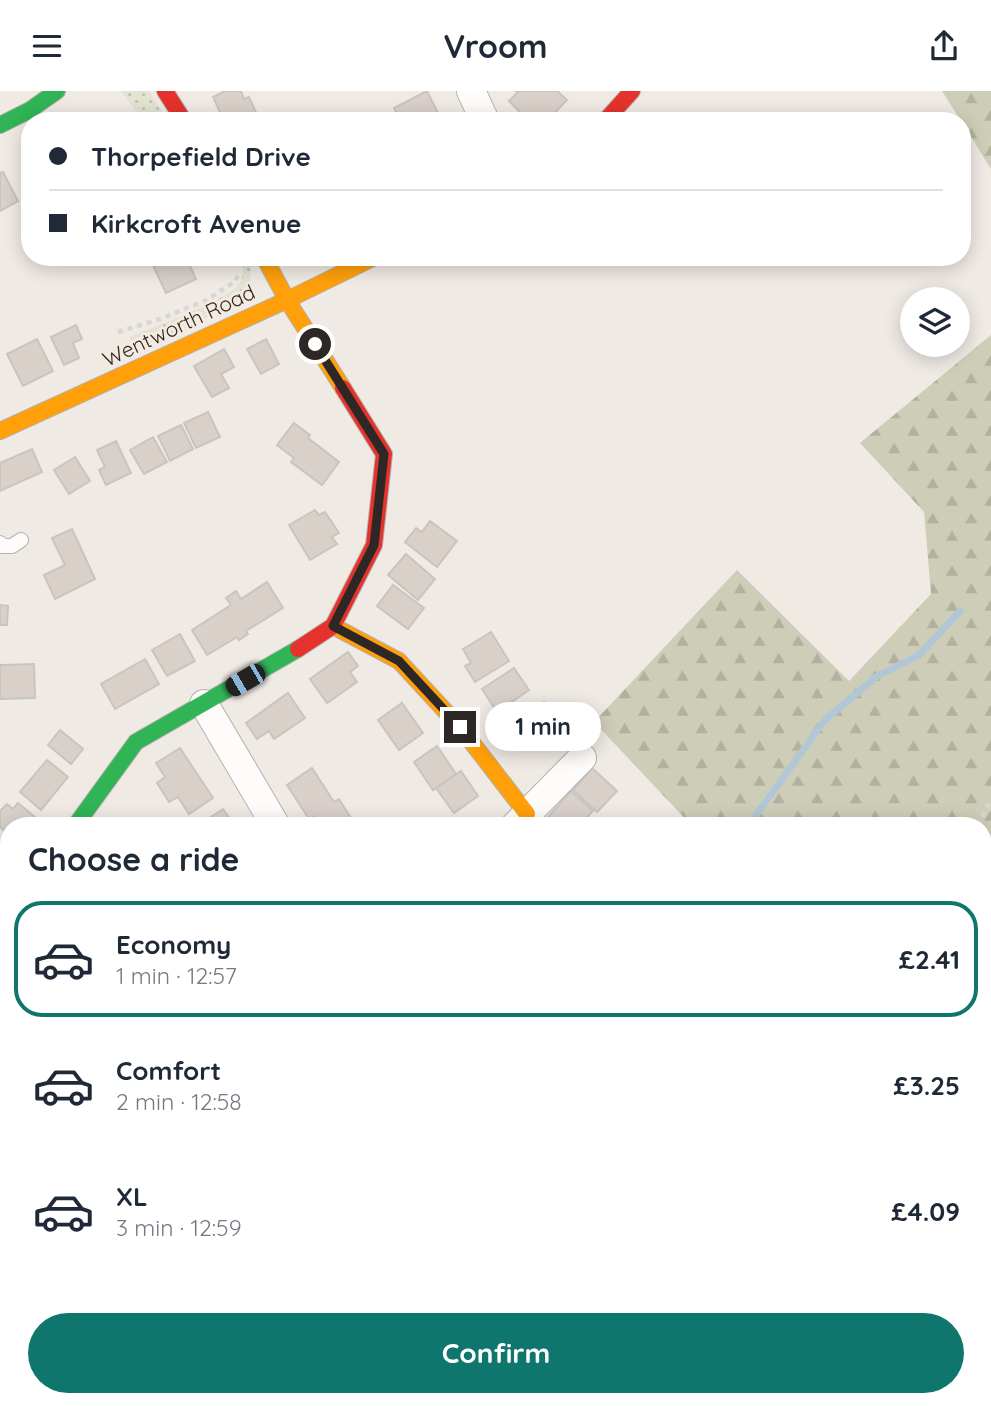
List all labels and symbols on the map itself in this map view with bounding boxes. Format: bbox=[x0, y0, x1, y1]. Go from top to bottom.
street label: Wentworth Road bbox=[98, 278, 259, 372]
route start bbox=[299, 328, 331, 360]
car bbox=[222, 660, 269, 700]
callout: 1 min bbox=[484, 703, 600, 751]
route end bbox=[444, 711, 476, 743]

